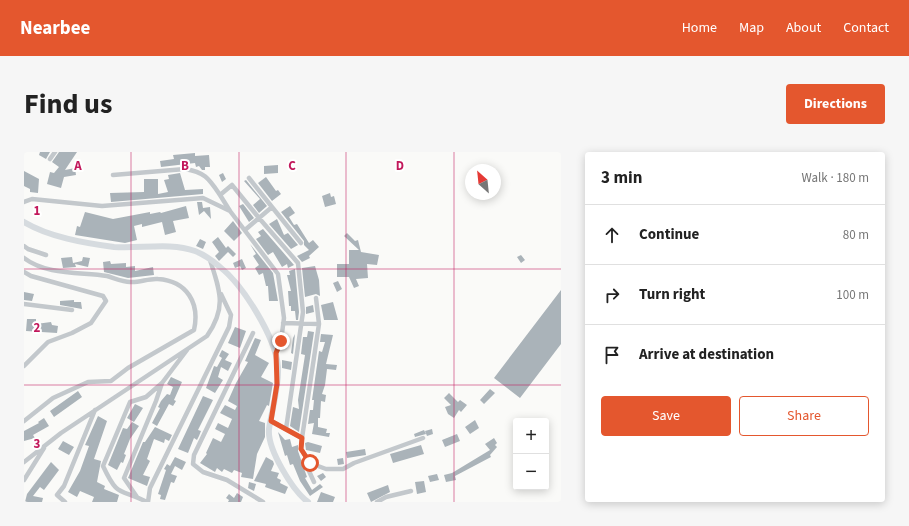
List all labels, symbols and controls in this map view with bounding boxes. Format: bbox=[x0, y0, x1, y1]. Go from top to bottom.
text: Nearbee bbox=[20, 15, 90, 42]
text: Home bbox=[682, 18, 717, 38]
text: Map bbox=[739, 18, 764, 38]
text: About bbox=[786, 18, 821, 38]
text: Contact bbox=[843, 18, 889, 38]
text: Find us bbox=[24, 84, 112, 124]
button: Directions bbox=[786, 84, 885, 124]
text: A bbox=[73, 157, 82, 175]
text: B bbox=[181, 157, 189, 175]
text: C bbox=[288, 157, 296, 175]
text: D bbox=[396, 157, 404, 175]
north arrow bbox=[465, 164, 501, 200]
text: 3 min bbox=[601, 166, 642, 190]
text: Walk · 180 m bbox=[801, 169, 869, 187]
text: 1 bbox=[34, 202, 41, 220]
icon: ahead bbox=[601, 224, 623, 246]
text: Continue bbox=[639, 224, 699, 245]
text: 80 m bbox=[843, 226, 869, 244]
icon: right bbox=[601, 284, 623, 306]
text: Turn right bbox=[639, 284, 705, 305]
text: 100 m bbox=[836, 286, 869, 304]
text: 2 bbox=[34, 319, 41, 337]
route end bbox=[272, 332, 290, 350]
icon: arrive bbox=[601, 344, 623, 366]
text: Arrive at destination bbox=[639, 344, 774, 365]
button: Save bbox=[601, 396, 731, 436]
button: Share bbox=[739, 396, 869, 436]
map controls bbox=[513, 418, 549, 490]
button: + bbox=[513, 418, 549, 454]
text: 3 bbox=[34, 435, 41, 453]
route start bbox=[301, 454, 319, 472]
button: − bbox=[513, 454, 549, 490]

